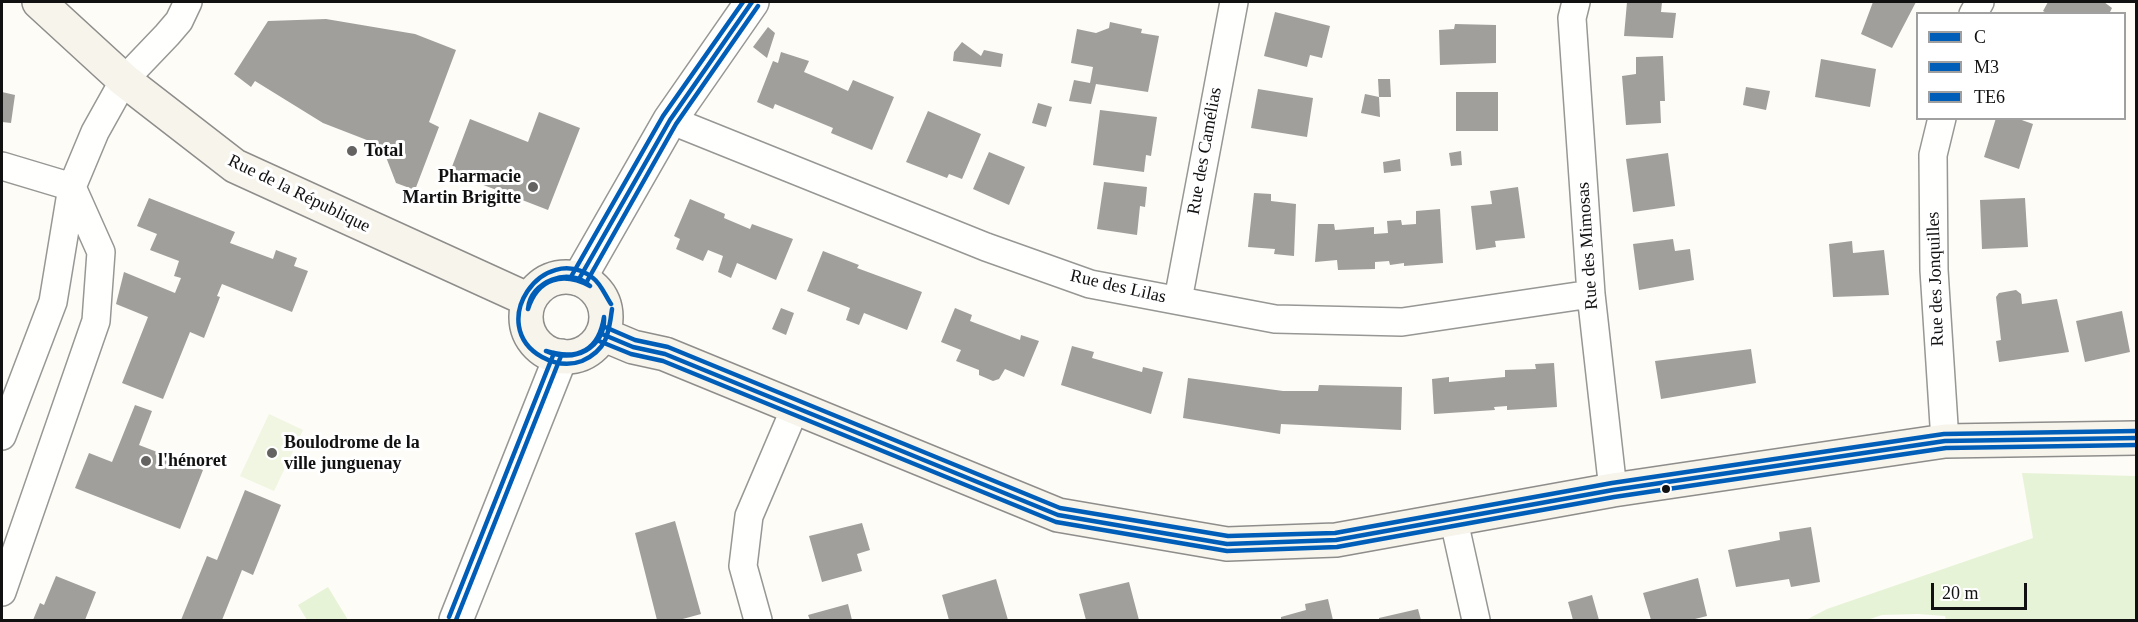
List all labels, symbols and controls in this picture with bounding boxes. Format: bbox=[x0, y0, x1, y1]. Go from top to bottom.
legend bbox=[1916, 12, 2126, 120]
text: C bbox=[1974, 27, 1986, 47]
text: M3 bbox=[1974, 57, 1999, 77]
street label: Rue des Camélias bbox=[1183, 86, 1227, 216]
text: TE6 bbox=[1974, 87, 2005, 107]
place label: Total bbox=[364, 140, 403, 162]
marker: Total bbox=[345, 144, 359, 158]
street label: Rue de la République bbox=[224, 150, 374, 238]
place label: Pharmacie Martin Brigitte bbox=[403, 166, 521, 208]
marker: Pharmacie Martin Brigitte bbox=[526, 180, 540, 194]
street label: Rue des Mimosas bbox=[1573, 181, 1603, 311]
street label: Rue des Jonquilles bbox=[1923, 211, 1949, 347]
street label: Rue des Lilas bbox=[1068, 265, 1168, 309]
place label: Boulodrome de la ville junguenay bbox=[284, 432, 420, 474]
marker: Boulodrome de la ville junguenay bbox=[265, 446, 279, 460]
place label: l'hénoret bbox=[158, 450, 227, 472]
marker: l'hénoret bbox=[139, 454, 153, 468]
unlabelled marker bbox=[1660, 483, 1672, 495]
scale bar bbox=[1934, 571, 2030, 609]
text: 20 m bbox=[1942, 583, 1979, 603]

